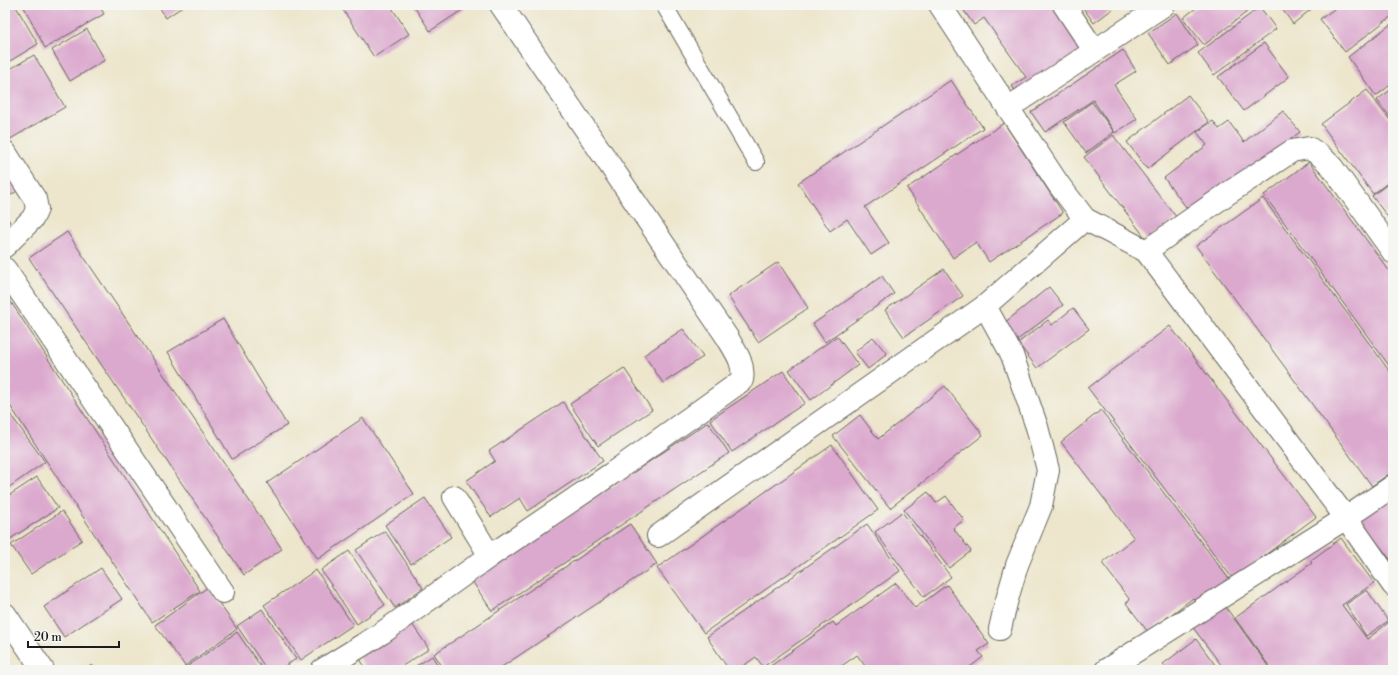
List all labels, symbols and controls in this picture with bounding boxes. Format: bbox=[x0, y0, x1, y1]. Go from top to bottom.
scale bar bbox=[28, 623, 119, 649]
text: 20 m bbox=[34, 630, 62, 645]

